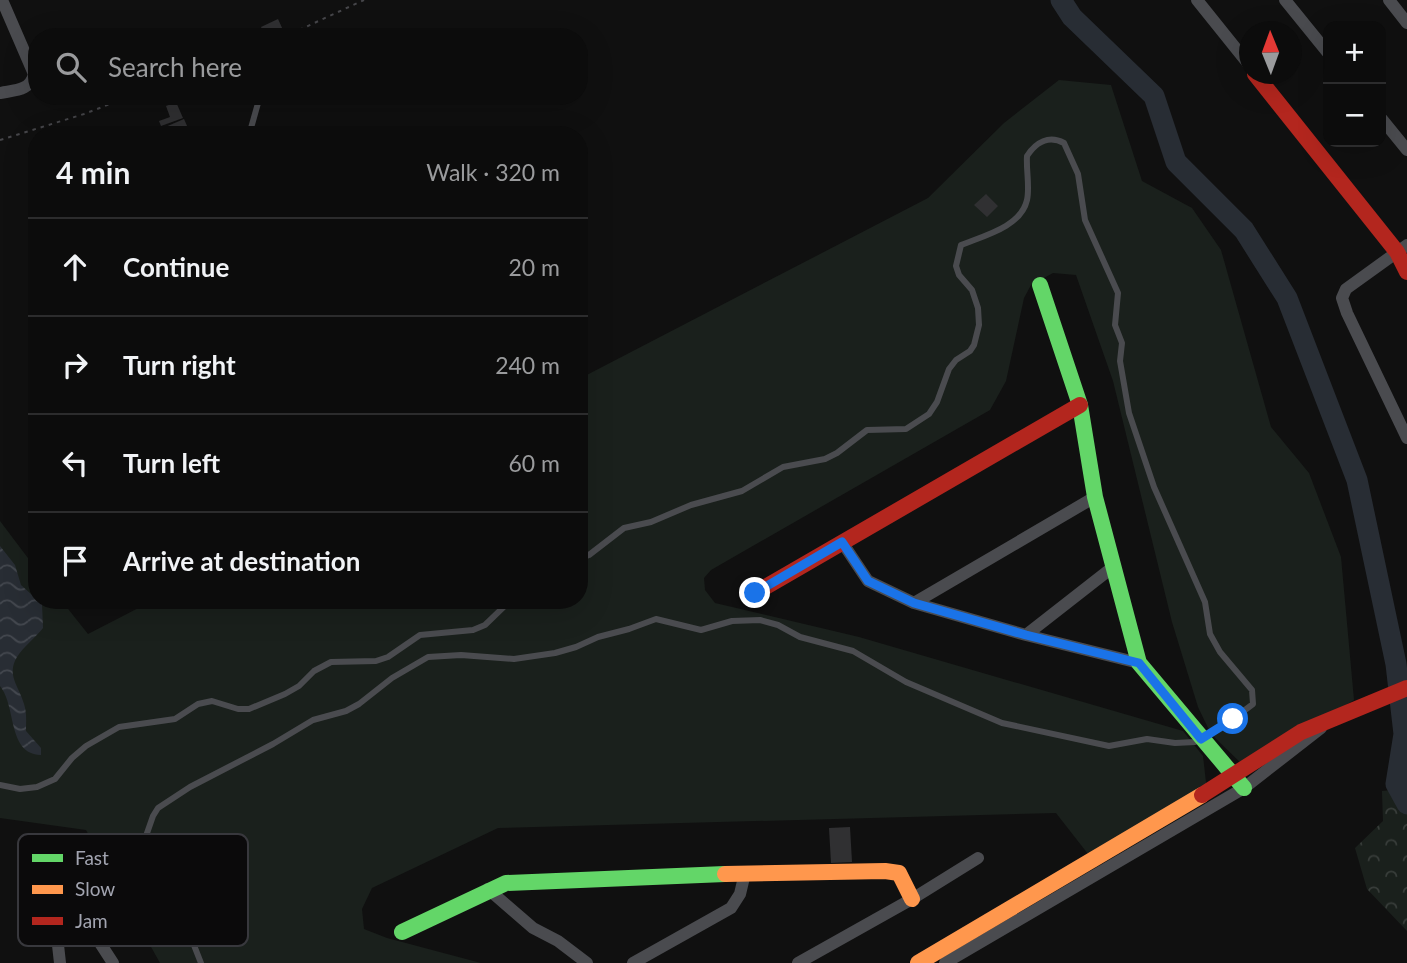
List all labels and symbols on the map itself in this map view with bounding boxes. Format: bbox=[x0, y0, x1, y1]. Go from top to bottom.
north arrow bbox=[1239, 21, 1302, 84]
route end bbox=[739, 577, 770, 608]
route start bbox=[1217, 703, 1248, 734]
legend bbox=[18, 834, 248, 946]
text: Fast bbox=[75, 846, 109, 869]
text: Slow bbox=[75, 877, 115, 900]
text: Jam bbox=[75, 909, 108, 932]

